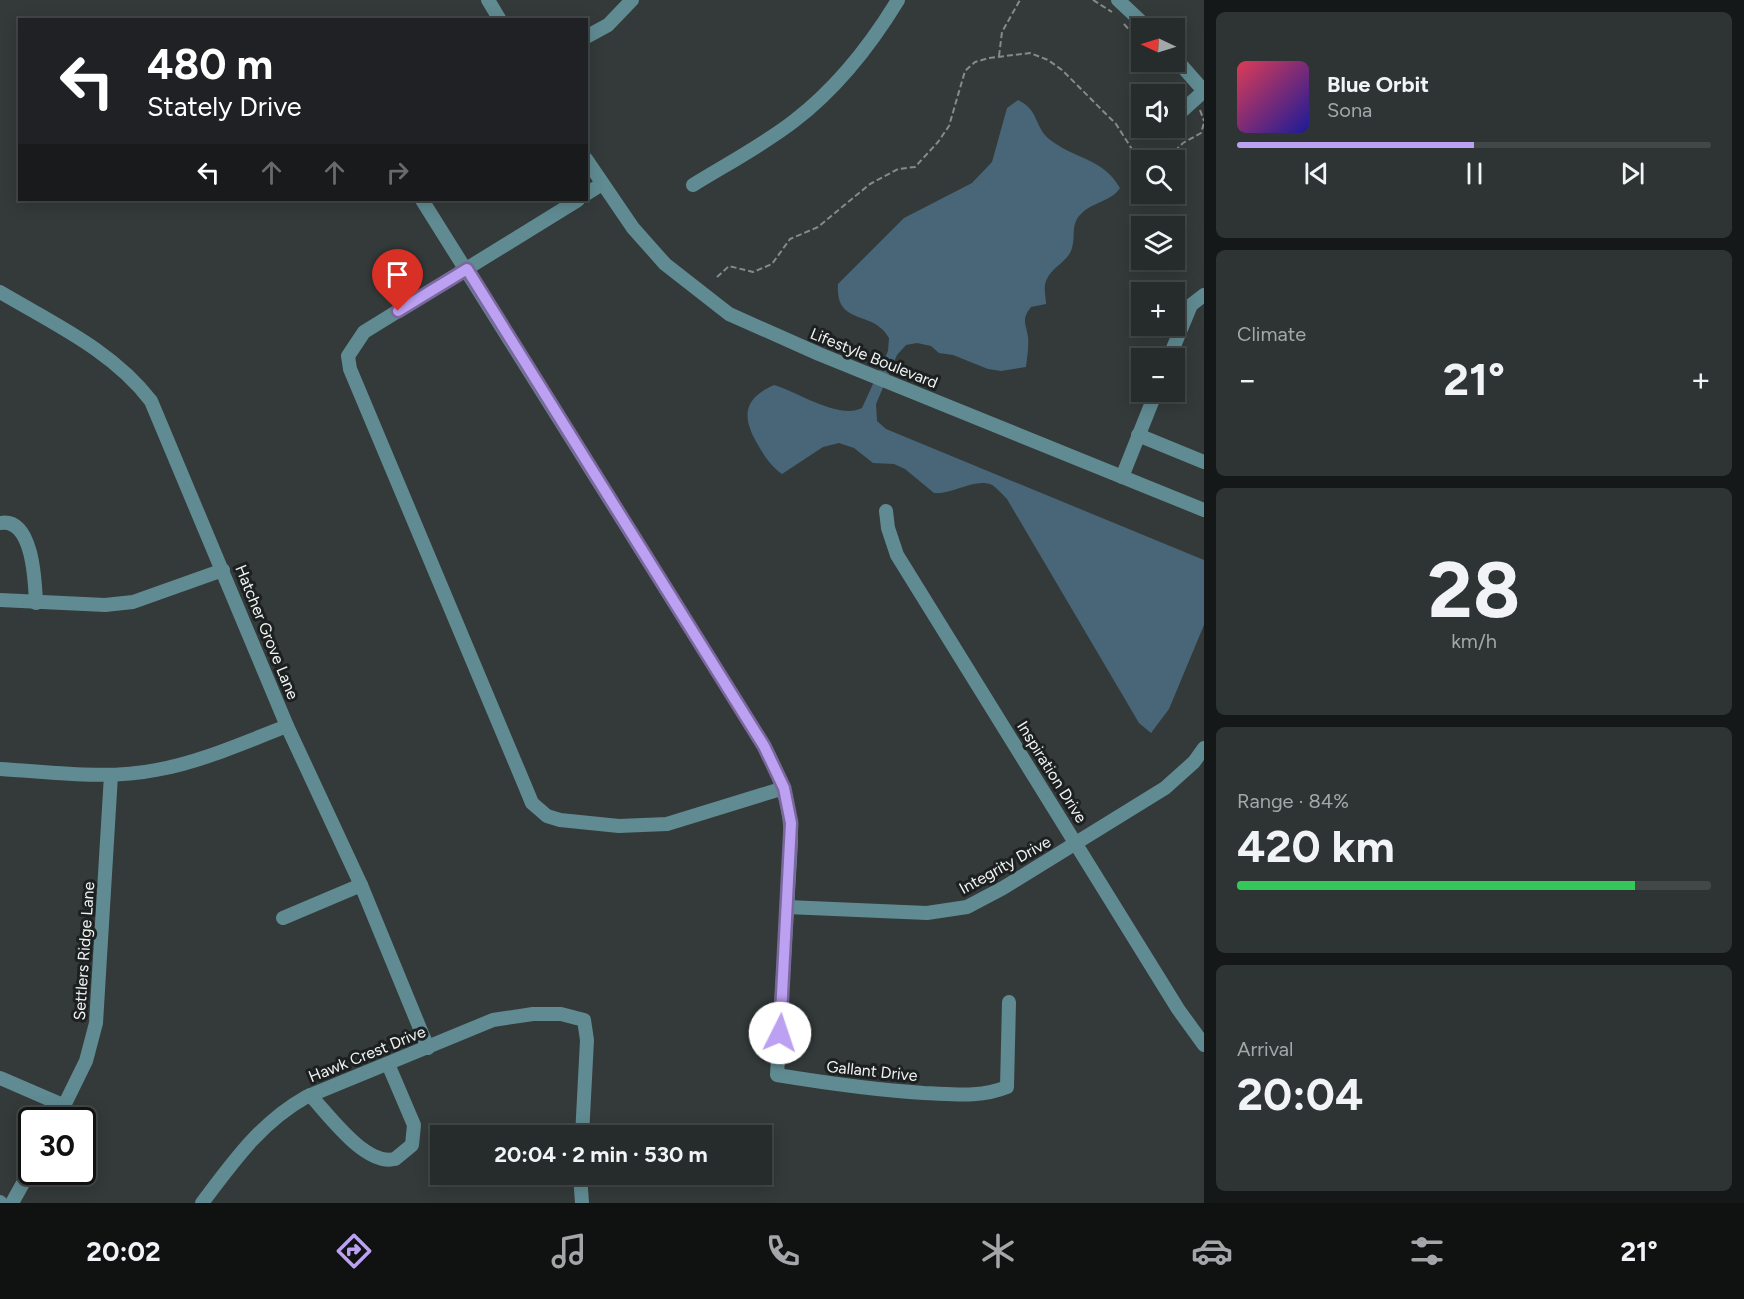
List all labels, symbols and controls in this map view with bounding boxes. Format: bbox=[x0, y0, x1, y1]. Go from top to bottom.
north arrow bbox=[1131, 18, 1185, 72]
map controls bbox=[1131, 18, 1185, 402]
text: 480 m bbox=[147, 39, 273, 90]
icon: left bbox=[48, 42, 126, 120]
text: Blue Orbit bbox=[1327, 71, 1429, 98]
button: sound bbox=[1131, 84, 1185, 138]
text: Stately Drive bbox=[147, 90, 302, 123]
text: Sona bbox=[1327, 98, 1372, 122]
button: search bbox=[1131, 150, 1185, 204]
icon: left bbox=[192, 156, 225, 189]
icon: ahead bbox=[255, 156, 288, 189]
icon: ahead bbox=[318, 156, 351, 189]
icon: right bbox=[381, 156, 414, 189]
icon: previous bbox=[1300, 157, 1333, 190]
icon: pause bbox=[1458, 157, 1491, 190]
icon: next bbox=[1616, 157, 1649, 190]
button: layers bbox=[1131, 216, 1185, 270]
pin bbox=[372, 249, 423, 311]
icon: arrive bbox=[381, 258, 414, 291]
button: + bbox=[1131, 282, 1185, 336]
text: Climate bbox=[1237, 322, 1306, 346]
street label: Lifestyle Boulevard bbox=[807, 324, 941, 392]
button: − bbox=[1131, 348, 1185, 402]
text: 21° bbox=[1443, 352, 1505, 406]
text: − bbox=[1237, 360, 1258, 399]
text: + bbox=[1690, 360, 1711, 399]
text: 28 bbox=[1428, 543, 1520, 637]
street label: Hatcher Grove Lane bbox=[231, 562, 303, 702]
text: km/h bbox=[1451, 629, 1497, 653]
street label: Inspiration Drive bbox=[1013, 718, 1091, 827]
text: Range · 84% bbox=[1237, 789, 1349, 813]
text: 420 km bbox=[1237, 819, 1395, 873]
street label: Integrity Drive bbox=[956, 832, 1054, 898]
street label: Settlers Ridge Lane bbox=[70, 881, 98, 1021]
position arrow bbox=[748, 1001, 812, 1065]
street label: Hawk Crest Drive bbox=[306, 1022, 428, 1086]
text: Arrival bbox=[1237, 1037, 1293, 1061]
street label: Gallant Drive bbox=[826, 1057, 919, 1085]
text: 20:04 bbox=[1237, 1067, 1363, 1121]
speed limit sign: 30 bbox=[18, 1107, 96, 1185]
text: 20:04 · 2 min · 530 m bbox=[494, 1141, 708, 1168]
icon: directions bbox=[333, 1230, 375, 1272]
icon: music bbox=[548, 1230, 590, 1272]
icon: phone bbox=[762, 1230, 804, 1272]
icon: climate bbox=[977, 1230, 1019, 1272]
icon: car bbox=[1191, 1230, 1233, 1272]
icon: filters bbox=[1406, 1230, 1448, 1272]
text: 20:02 bbox=[86, 1235, 161, 1268]
text: 21° bbox=[1620, 1235, 1658, 1268]

